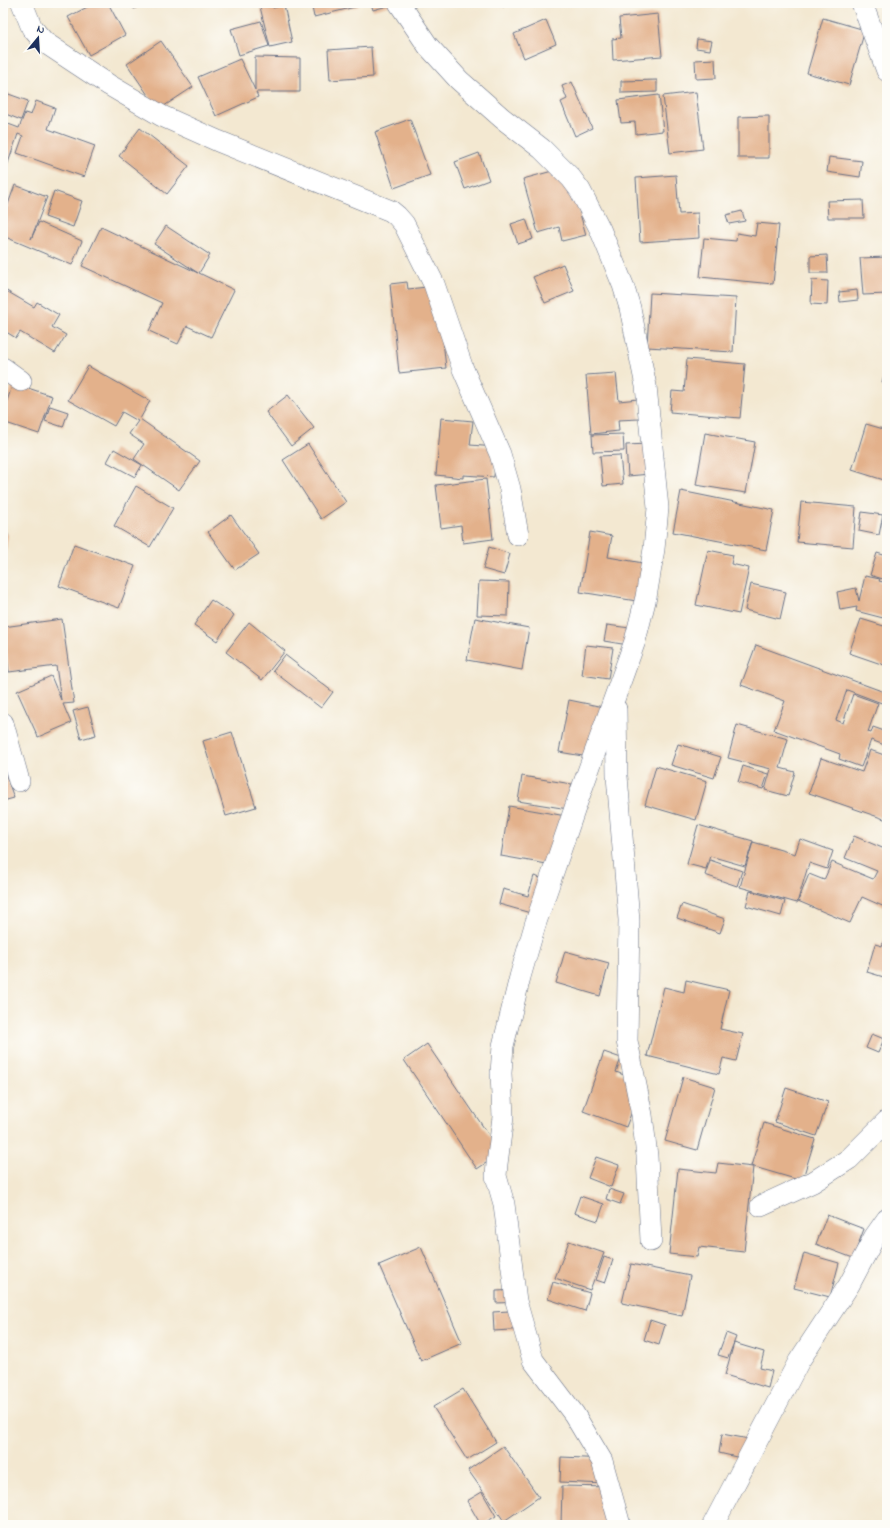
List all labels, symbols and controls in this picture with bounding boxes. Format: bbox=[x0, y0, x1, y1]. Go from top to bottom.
north arrow bbox=[18, 18, 58, 58]
text: N bbox=[35, 21, 47, 38]

